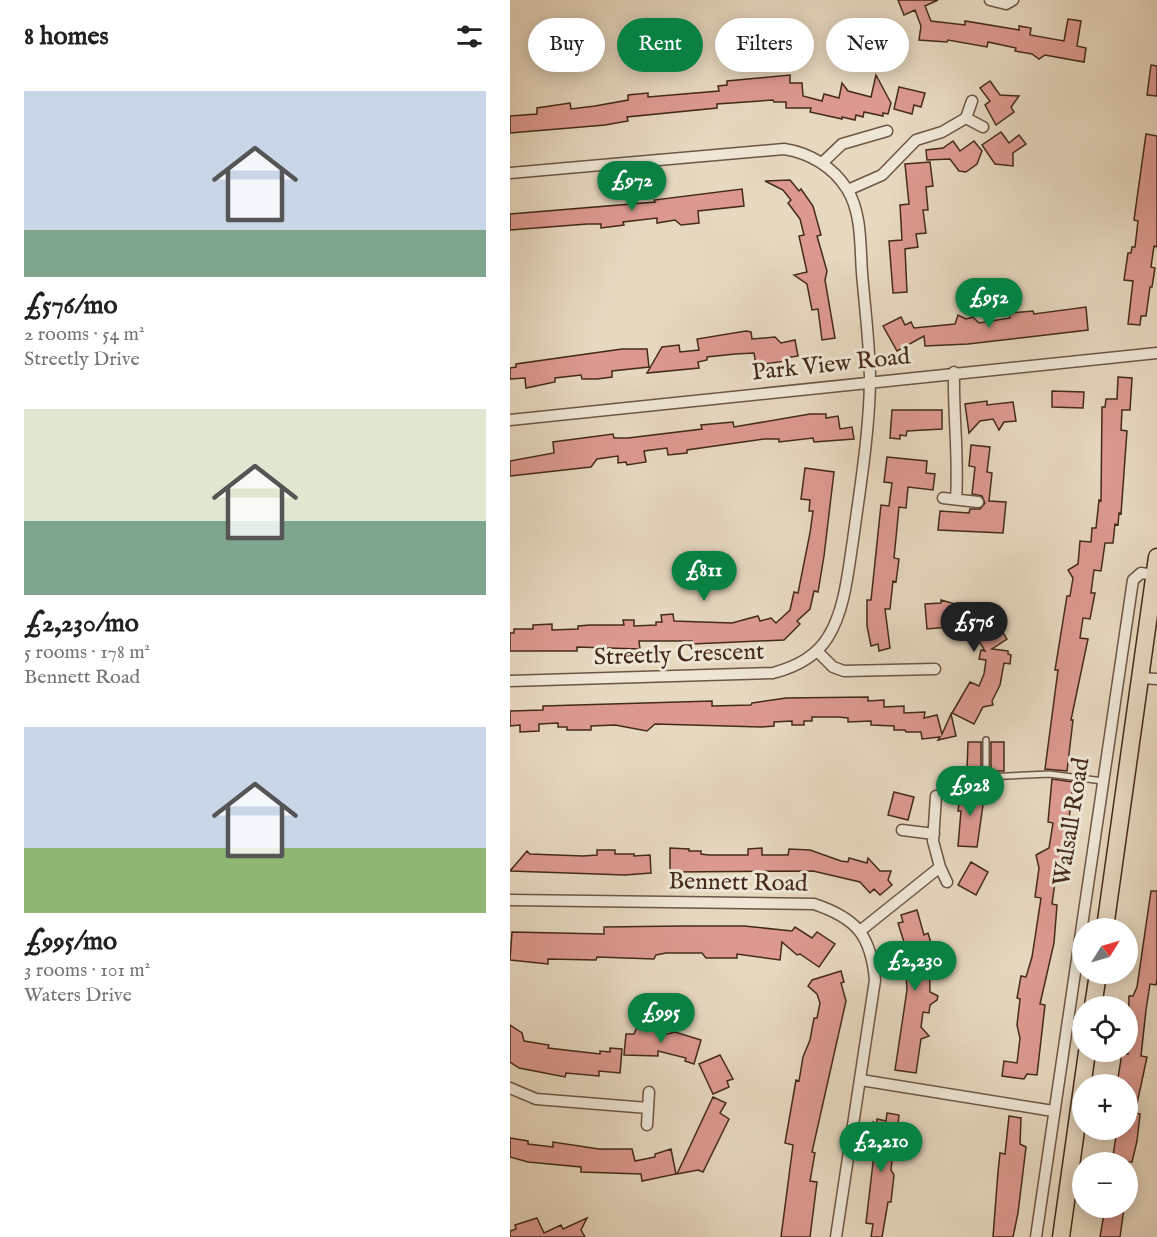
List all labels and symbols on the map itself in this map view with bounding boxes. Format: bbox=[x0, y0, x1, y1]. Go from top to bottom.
pin: £972 bbox=[596, 161, 668, 212]
pin: £952 bbox=[953, 278, 1025, 329]
street label: Park View Road bbox=[750, 341, 912, 389]
pin: £811 bbox=[668, 551, 740, 602]
pin: £576 bbox=[938, 602, 1010, 653]
street label: Streetly Crescent bbox=[593, 637, 765, 673]
street label: Walsall Road bbox=[1047, 755, 1097, 889]
pin: £928 bbox=[934, 766, 1006, 817]
street label: Bennett Road bbox=[668, 866, 808, 900]
north arrow bbox=[1072, 918, 1138, 984]
pin: £2,230 bbox=[866, 941, 964, 992]
pin: £995 bbox=[625, 993, 697, 1044]
pin: £2,210 bbox=[832, 1122, 930, 1173]

